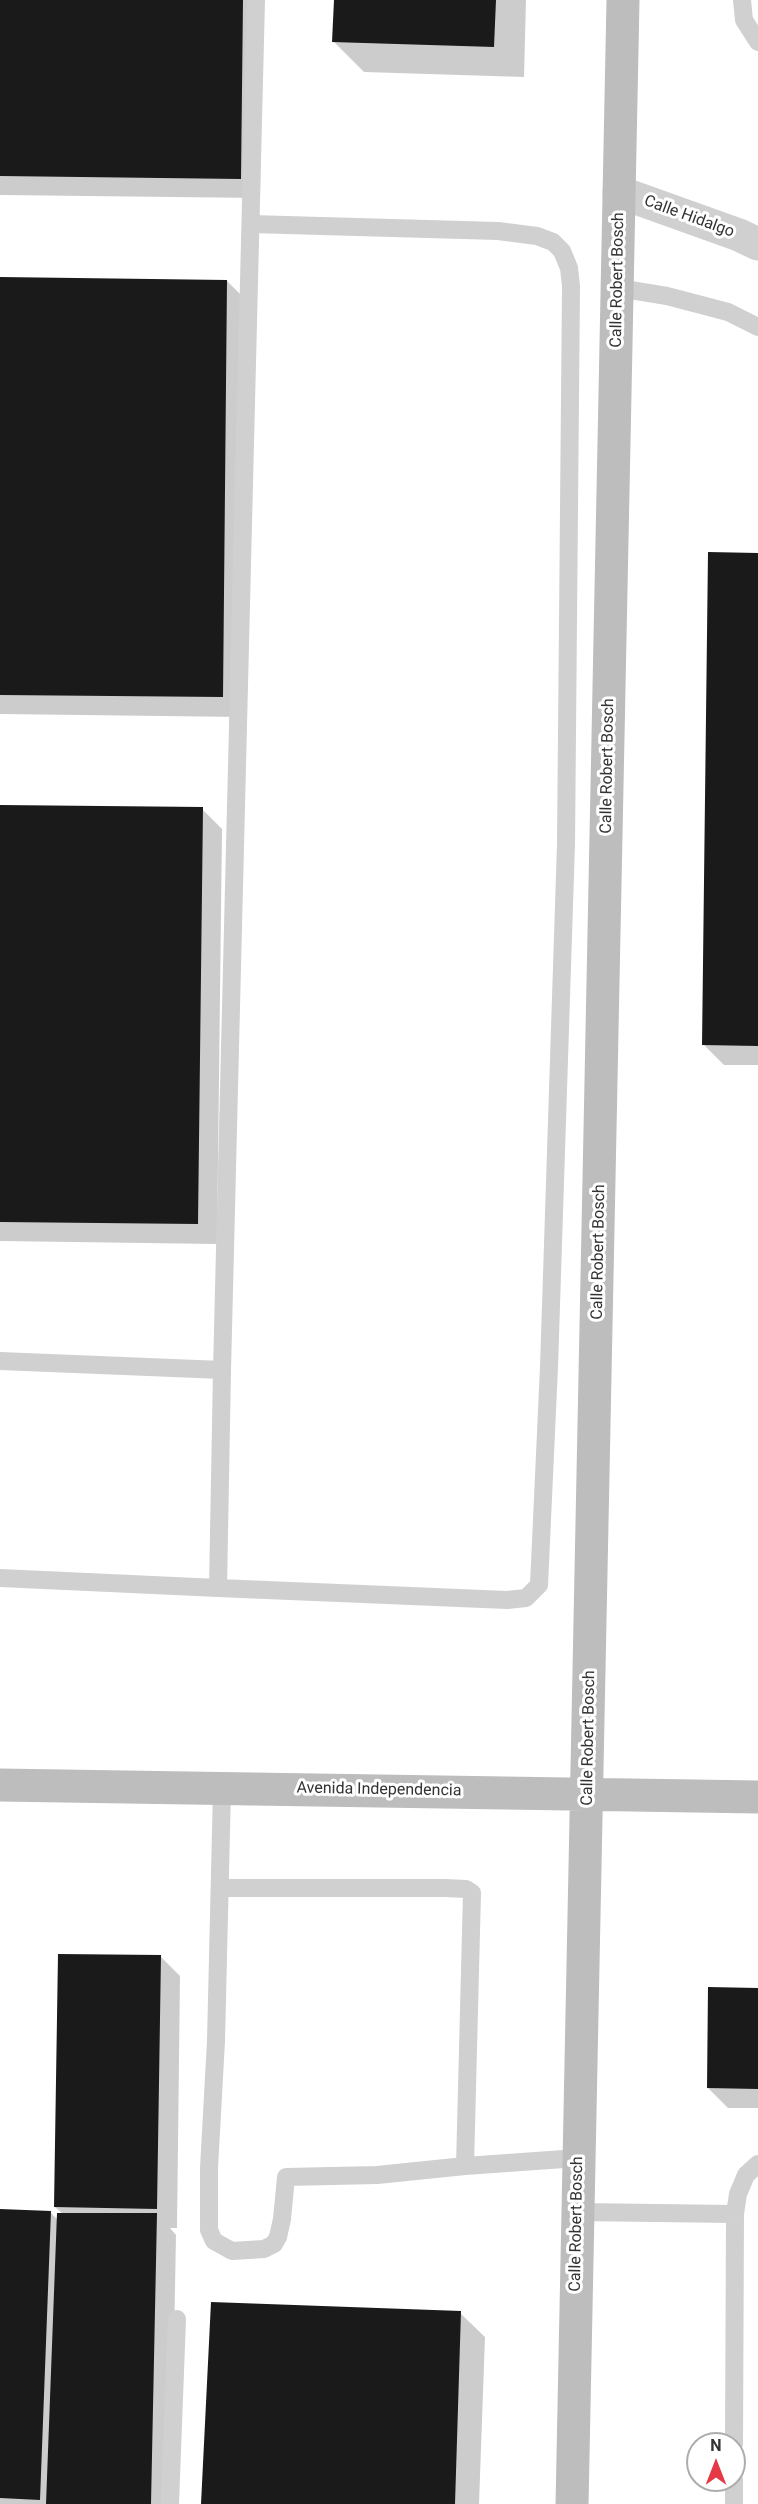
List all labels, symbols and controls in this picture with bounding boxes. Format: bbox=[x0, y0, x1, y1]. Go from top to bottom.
street label: Calle Hidalgo bbox=[641, 192, 737, 242]
street label: Calle Robert Bosch bbox=[607, 212, 629, 348]
street label: Calle Robert Bosch bbox=[597, 698, 619, 834]
street label: Calle Robert Bosch bbox=[588, 1184, 610, 1320]
street label: Calle Robert Bosch bbox=[578, 1670, 600, 1806]
street label: Avenida Independencia bbox=[296, 1779, 462, 1801]
street label: Calle Robert Bosch bbox=[566, 2156, 588, 2292]
north arrow bbox=[686, 2432, 746, 2492]
text: N bbox=[710, 2436, 722, 2455]

